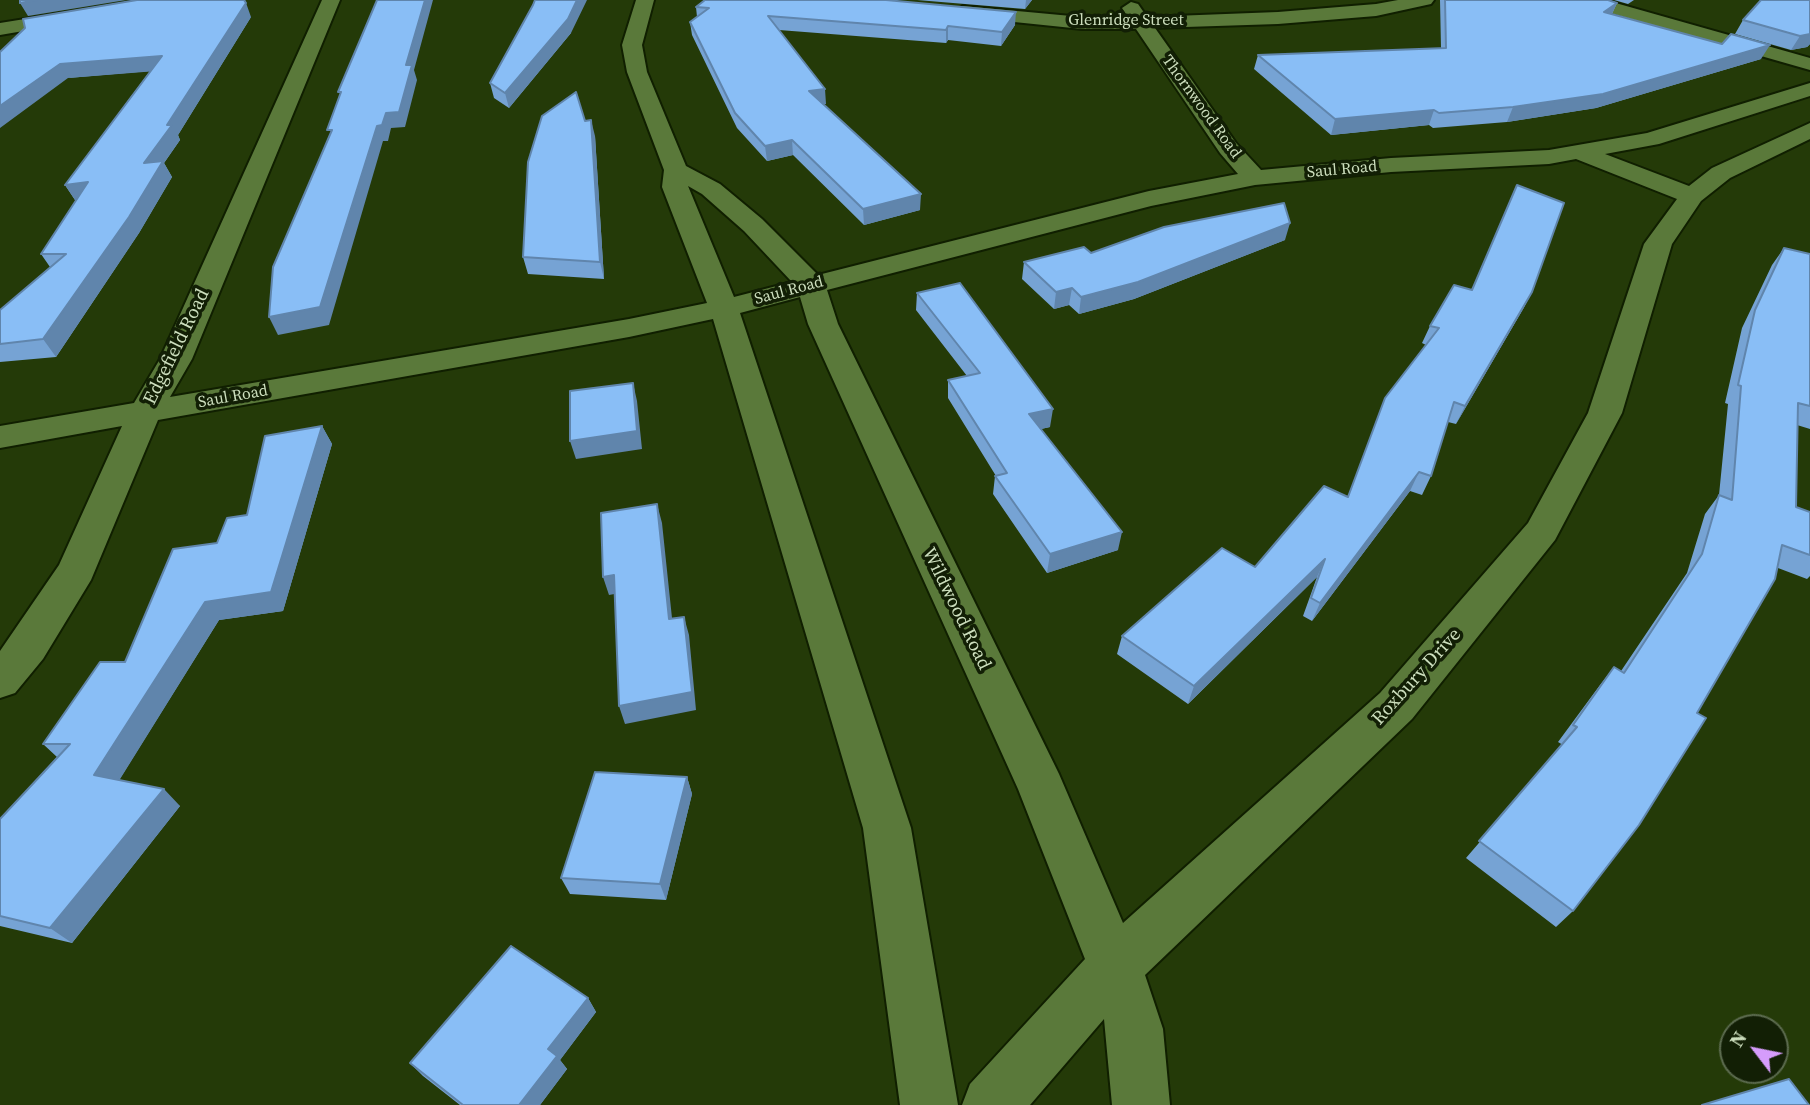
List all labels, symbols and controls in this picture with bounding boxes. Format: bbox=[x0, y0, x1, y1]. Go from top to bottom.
street label: Glenridge Street bbox=[1068, 11, 1184, 31]
street label: Thornwood Road bbox=[1157, 52, 1245, 162]
street label: Saul Road bbox=[1306, 157, 1378, 183]
street label: Saul Road bbox=[753, 273, 825, 309]
street label: Edgefield Road bbox=[139, 285, 215, 409]
street label: Saul Road bbox=[197, 381, 269, 413]
street label: Wildwood Road bbox=[917, 544, 995, 674]
street label: Roxbury Drive bbox=[1368, 624, 1466, 730]
north arrow bbox=[1719, 1014, 1789, 1084]
text: N bbox=[1723, 1026, 1753, 1052]

